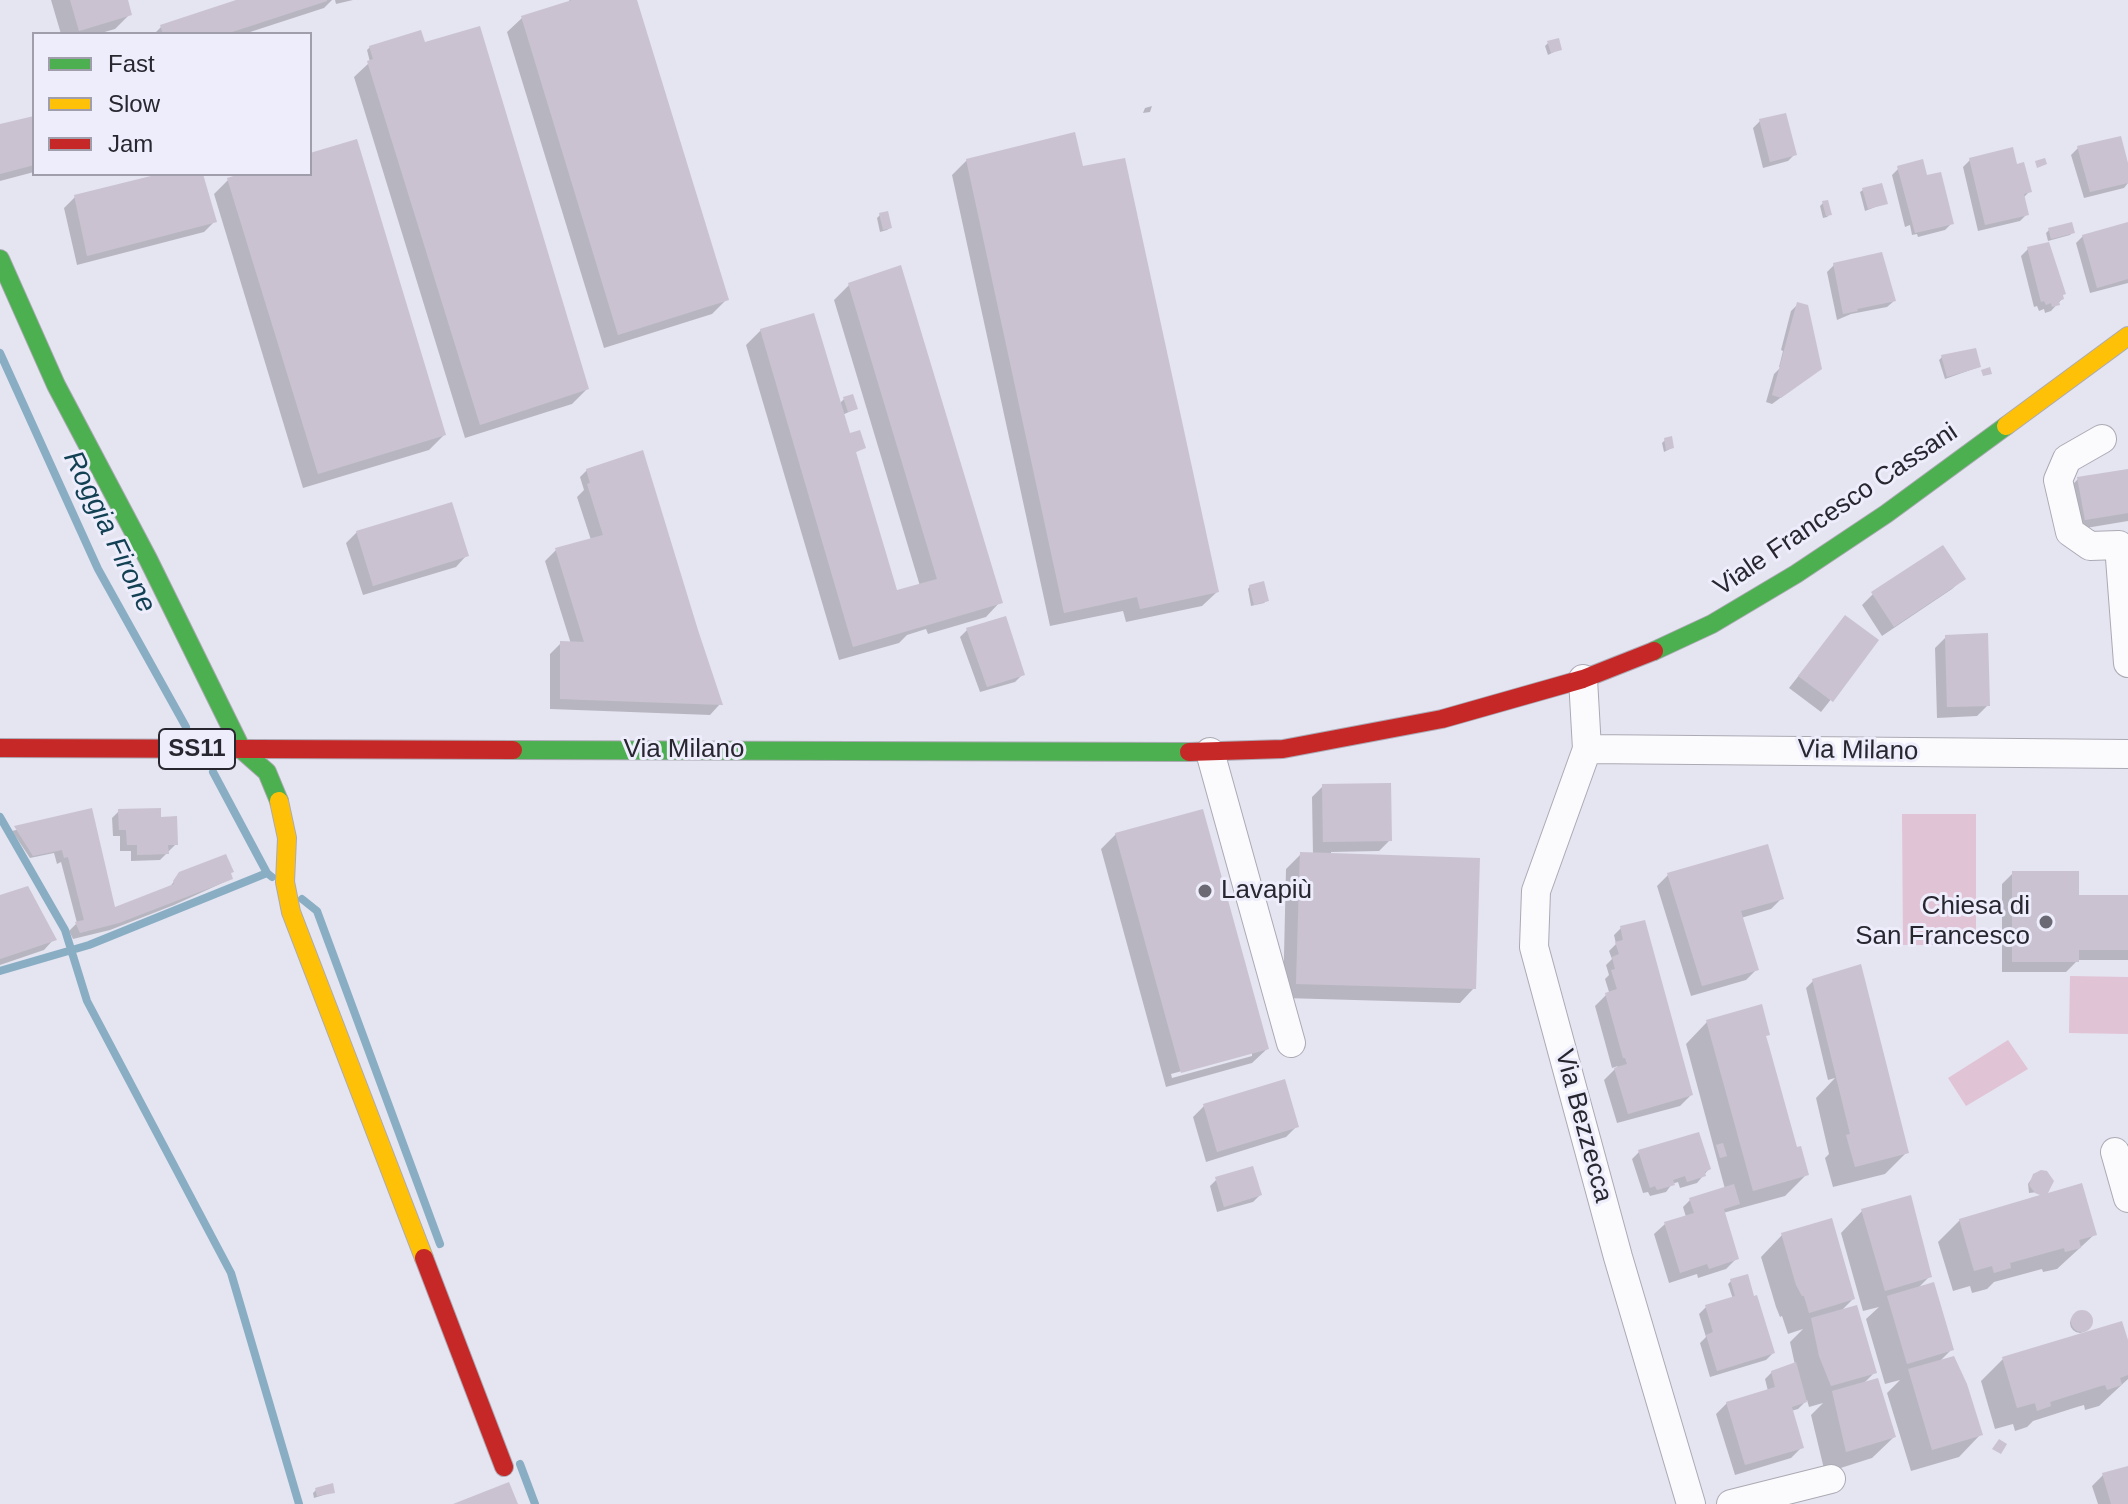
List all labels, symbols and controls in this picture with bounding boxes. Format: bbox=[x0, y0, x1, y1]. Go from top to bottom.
legend bbox=[32, 32, 312, 176]
text: Fast bbox=[108, 50, 155, 77]
text: Slow bbox=[108, 90, 160, 117]
text: Jam bbox=[108, 130, 153, 157]
street label: Viale Francesco Cassani bbox=[1708, 417, 1964, 603]
water label: Roggia Firone bbox=[55, 446, 163, 618]
road number: SS11 bbox=[159, 729, 235, 769]
street label: Via Milano bbox=[624, 734, 744, 766]
street label: Via Milano bbox=[1797, 734, 1919, 768]
place label: Lavapiù bbox=[1221, 875, 1312, 907]
marker: Lavapiù bbox=[1196, 882, 1214, 900]
place label: Chiesa di San Francesco bbox=[1855, 891, 2030, 952]
marker: Chiesa di San Francesco bbox=[2037, 913, 2055, 931]
street label: Via Bezzecca bbox=[1548, 1046, 1618, 1206]

